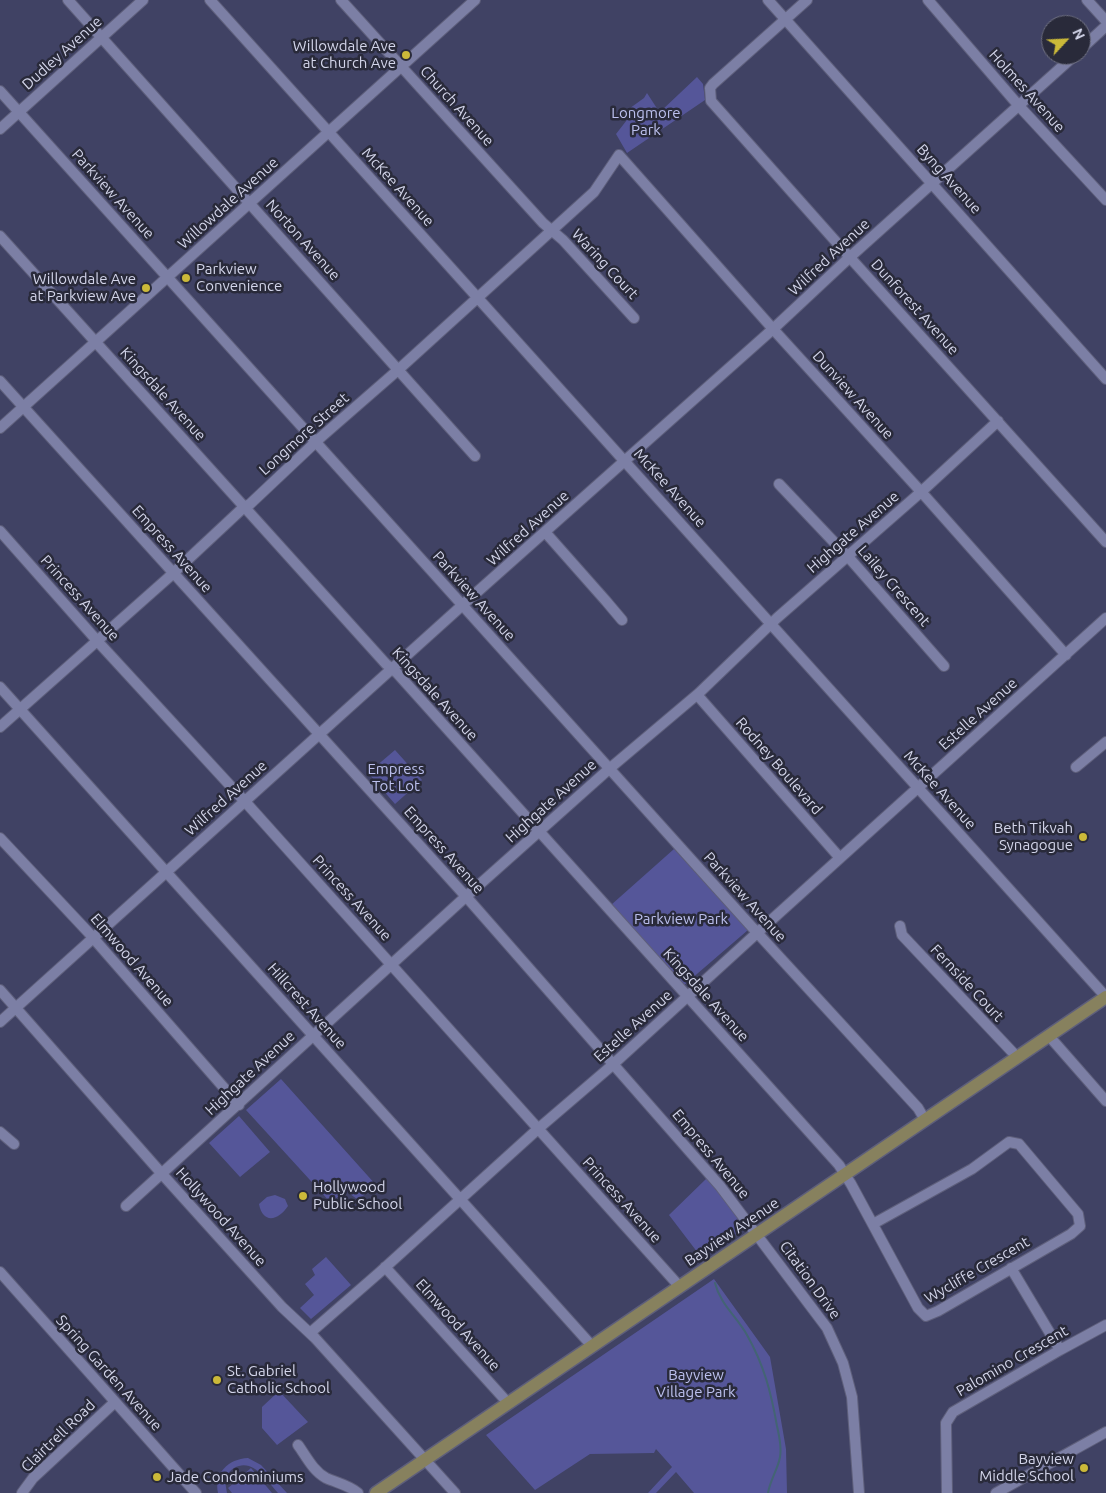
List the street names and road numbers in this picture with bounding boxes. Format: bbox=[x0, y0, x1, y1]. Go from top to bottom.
street label: Dudley Avenue bbox=[18, 12, 106, 94]
street label: Holmes Avenue bbox=[985, 46, 1069, 136]
street label: Church Avenue bbox=[416, 62, 498, 150]
street label: Byng Avenue bbox=[913, 140, 985, 218]
street label: McKee Avenue bbox=[358, 144, 438, 230]
street label: Parkview Avenue bbox=[68, 145, 158, 243]
street label: Willowdale Avenue bbox=[174, 153, 282, 253]
street label: Norton Avenue bbox=[262, 196, 344, 284]
street label: Wilfred Avenue bbox=[785, 215, 873, 299]
street label: Waring Court bbox=[568, 225, 642, 303]
street label: Dunforest Avenue bbox=[867, 255, 963, 359]
street label: Kingsdale Avenue bbox=[116, 344, 210, 444]
street label: Dunview Avenue bbox=[809, 347, 897, 443]
street label: Longmore Street bbox=[255, 389, 353, 479]
street label: McKee Avenue bbox=[630, 445, 710, 531]
street label: Wilfred Avenue bbox=[483, 486, 573, 570]
street label: Highgate Avenue bbox=[803, 487, 903, 577]
street label: Empress Avenue bbox=[128, 502, 216, 596]
street label: Lailey Crescent bbox=[854, 542, 934, 630]
street label: Parkview Avenue bbox=[429, 547, 519, 645]
street label: Princess Avenue bbox=[37, 551, 123, 645]
street label: Kingsdale Avenue bbox=[388, 644, 482, 744]
street label: Estelle Avenue bbox=[935, 674, 1021, 754]
street label: Rodney Boulevard bbox=[732, 714, 826, 818]
street label: McKee Avenue bbox=[900, 747, 980, 833]
street label: Wilfred Avenue bbox=[181, 756, 271, 840]
street label: Highgate Avenue bbox=[502, 756, 600, 846]
street label: Empress Avenue bbox=[400, 803, 488, 897]
street label: Parkview Avenue bbox=[700, 848, 790, 946]
street label: Princess Avenue bbox=[309, 851, 395, 945]
street label: Elmwood Avenue bbox=[87, 910, 177, 1010]
street label: Fernside Court bbox=[927, 941, 1007, 1025]
street label: Kingsdale Avenue bbox=[659, 945, 753, 1045]
street label: Hillcrest Avenue bbox=[264, 959, 350, 1053]
street label: Estelle Avenue bbox=[590, 986, 676, 1066]
street label: Highgate Avenue bbox=[202, 1027, 298, 1119]
street label: Empress Avenue bbox=[668, 1106, 754, 1202]
street label: Princess Avenue bbox=[579, 1153, 665, 1247]
street label: Hollywood Avenue bbox=[172, 1164, 270, 1270]
street label: Bayview Avenue bbox=[682, 1194, 782, 1270]
street label: Wycliffe Crescent bbox=[921, 1233, 1033, 1307]
street label: Citation Drive bbox=[776, 1237, 844, 1323]
street label: Elmwood Avenue bbox=[412, 1275, 504, 1375]
street label: Spring Garden Avenue bbox=[52, 1311, 166, 1435]
street label: Palomino Crescent bbox=[953, 1322, 1071, 1400]
street label: Clairtrell Road bbox=[17, 1396, 99, 1476]

